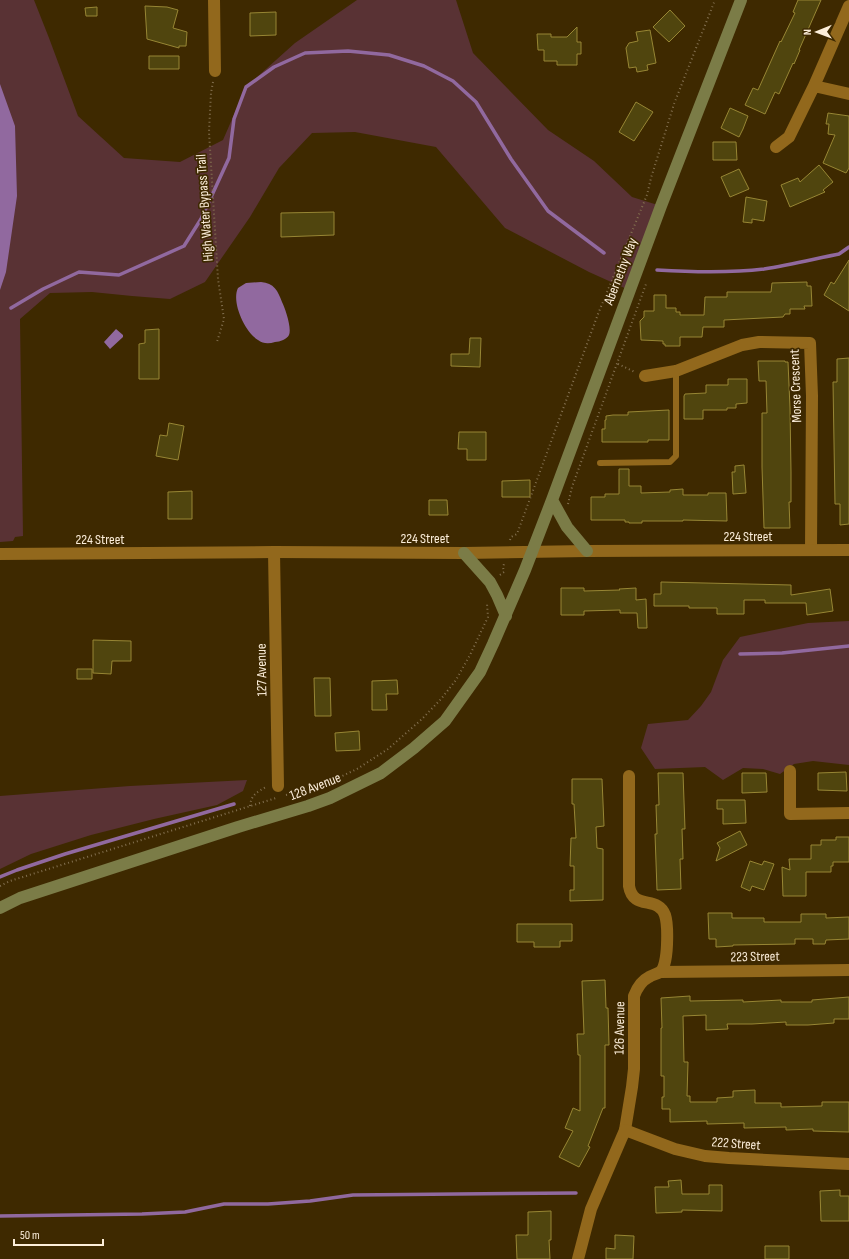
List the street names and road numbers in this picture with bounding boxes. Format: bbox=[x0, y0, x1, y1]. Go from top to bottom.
street label: High Water Bypass Trail bbox=[192, 154, 217, 262]
street label: Abernethy Way bbox=[600, 235, 641, 308]
street label: Morse Crescent bbox=[786, 349, 805, 423]
street label: 224 Street bbox=[723, 528, 773, 545]
street label: 224 Street bbox=[400, 530, 450, 547]
street label: 224 Street bbox=[75, 531, 125, 548]
street label: 127 Avenue bbox=[253, 643, 270, 697]
street label: 128 Avenue bbox=[287, 769, 343, 804]
street label: 223 Street bbox=[730, 948, 780, 965]
street label: 126 Avenue bbox=[611, 1001, 628, 1055]
street label: 222 Street bbox=[711, 1133, 761, 1154]

